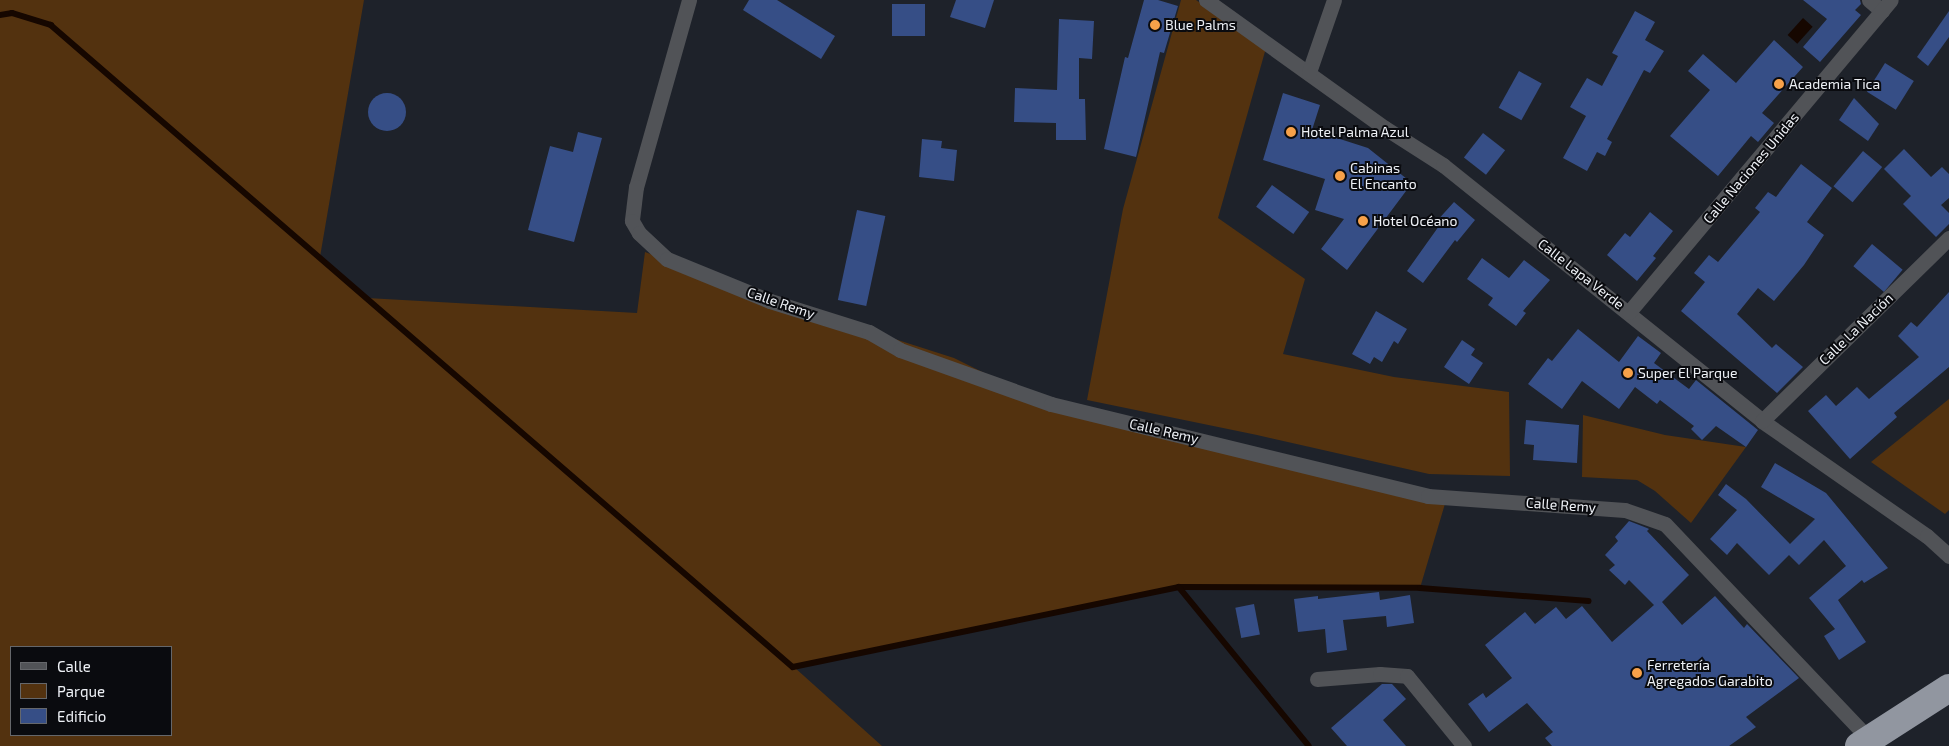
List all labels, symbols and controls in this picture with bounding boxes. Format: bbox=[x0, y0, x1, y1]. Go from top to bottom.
place label: Blue Palms bbox=[1165, 17, 1236, 33]
marker: Blue Palms bbox=[1149, 19, 1161, 31]
place label: Academia Tica bbox=[1789, 76, 1880, 92]
marker: Academia Tica bbox=[1773, 78, 1785, 90]
street label: Calle Naciones Unidas bbox=[1700, 109, 1802, 227]
place label: Hotel Palma Azul bbox=[1301, 124, 1410, 140]
marker: Hotel Palma Azul bbox=[1285, 126, 1297, 138]
place label: Cabinas El Encanto bbox=[1350, 160, 1417, 192]
marker: Cabinas El Encanto bbox=[1334, 170, 1346, 182]
place label: Hotel Océano bbox=[1373, 213, 1458, 229]
marker: Hotel Océano bbox=[1357, 215, 1369, 227]
street label: Calle Lapa Verde bbox=[1534, 235, 1628, 313]
street label: Calle Remy bbox=[745, 284, 817, 322]
street label: Calle La Nación bbox=[1815, 289, 1897, 369]
place label: Super El Parque bbox=[1638, 365, 1738, 381]
marker: Super El Parque bbox=[1622, 367, 1634, 379]
street label: Calle Remy bbox=[1128, 415, 1200, 447]
street label: Calle Remy bbox=[1525, 494, 1597, 516]
legend bbox=[10, 646, 172, 736]
text: Calle bbox=[57, 657, 91, 675]
place label: Ferretería Agregados Garabito bbox=[1647, 657, 1773, 690]
marker: Ferretería Agregados Garabito bbox=[1631, 667, 1643, 679]
text: Parque bbox=[57, 682, 105, 700]
text: Edificio bbox=[57, 707, 106, 725]

